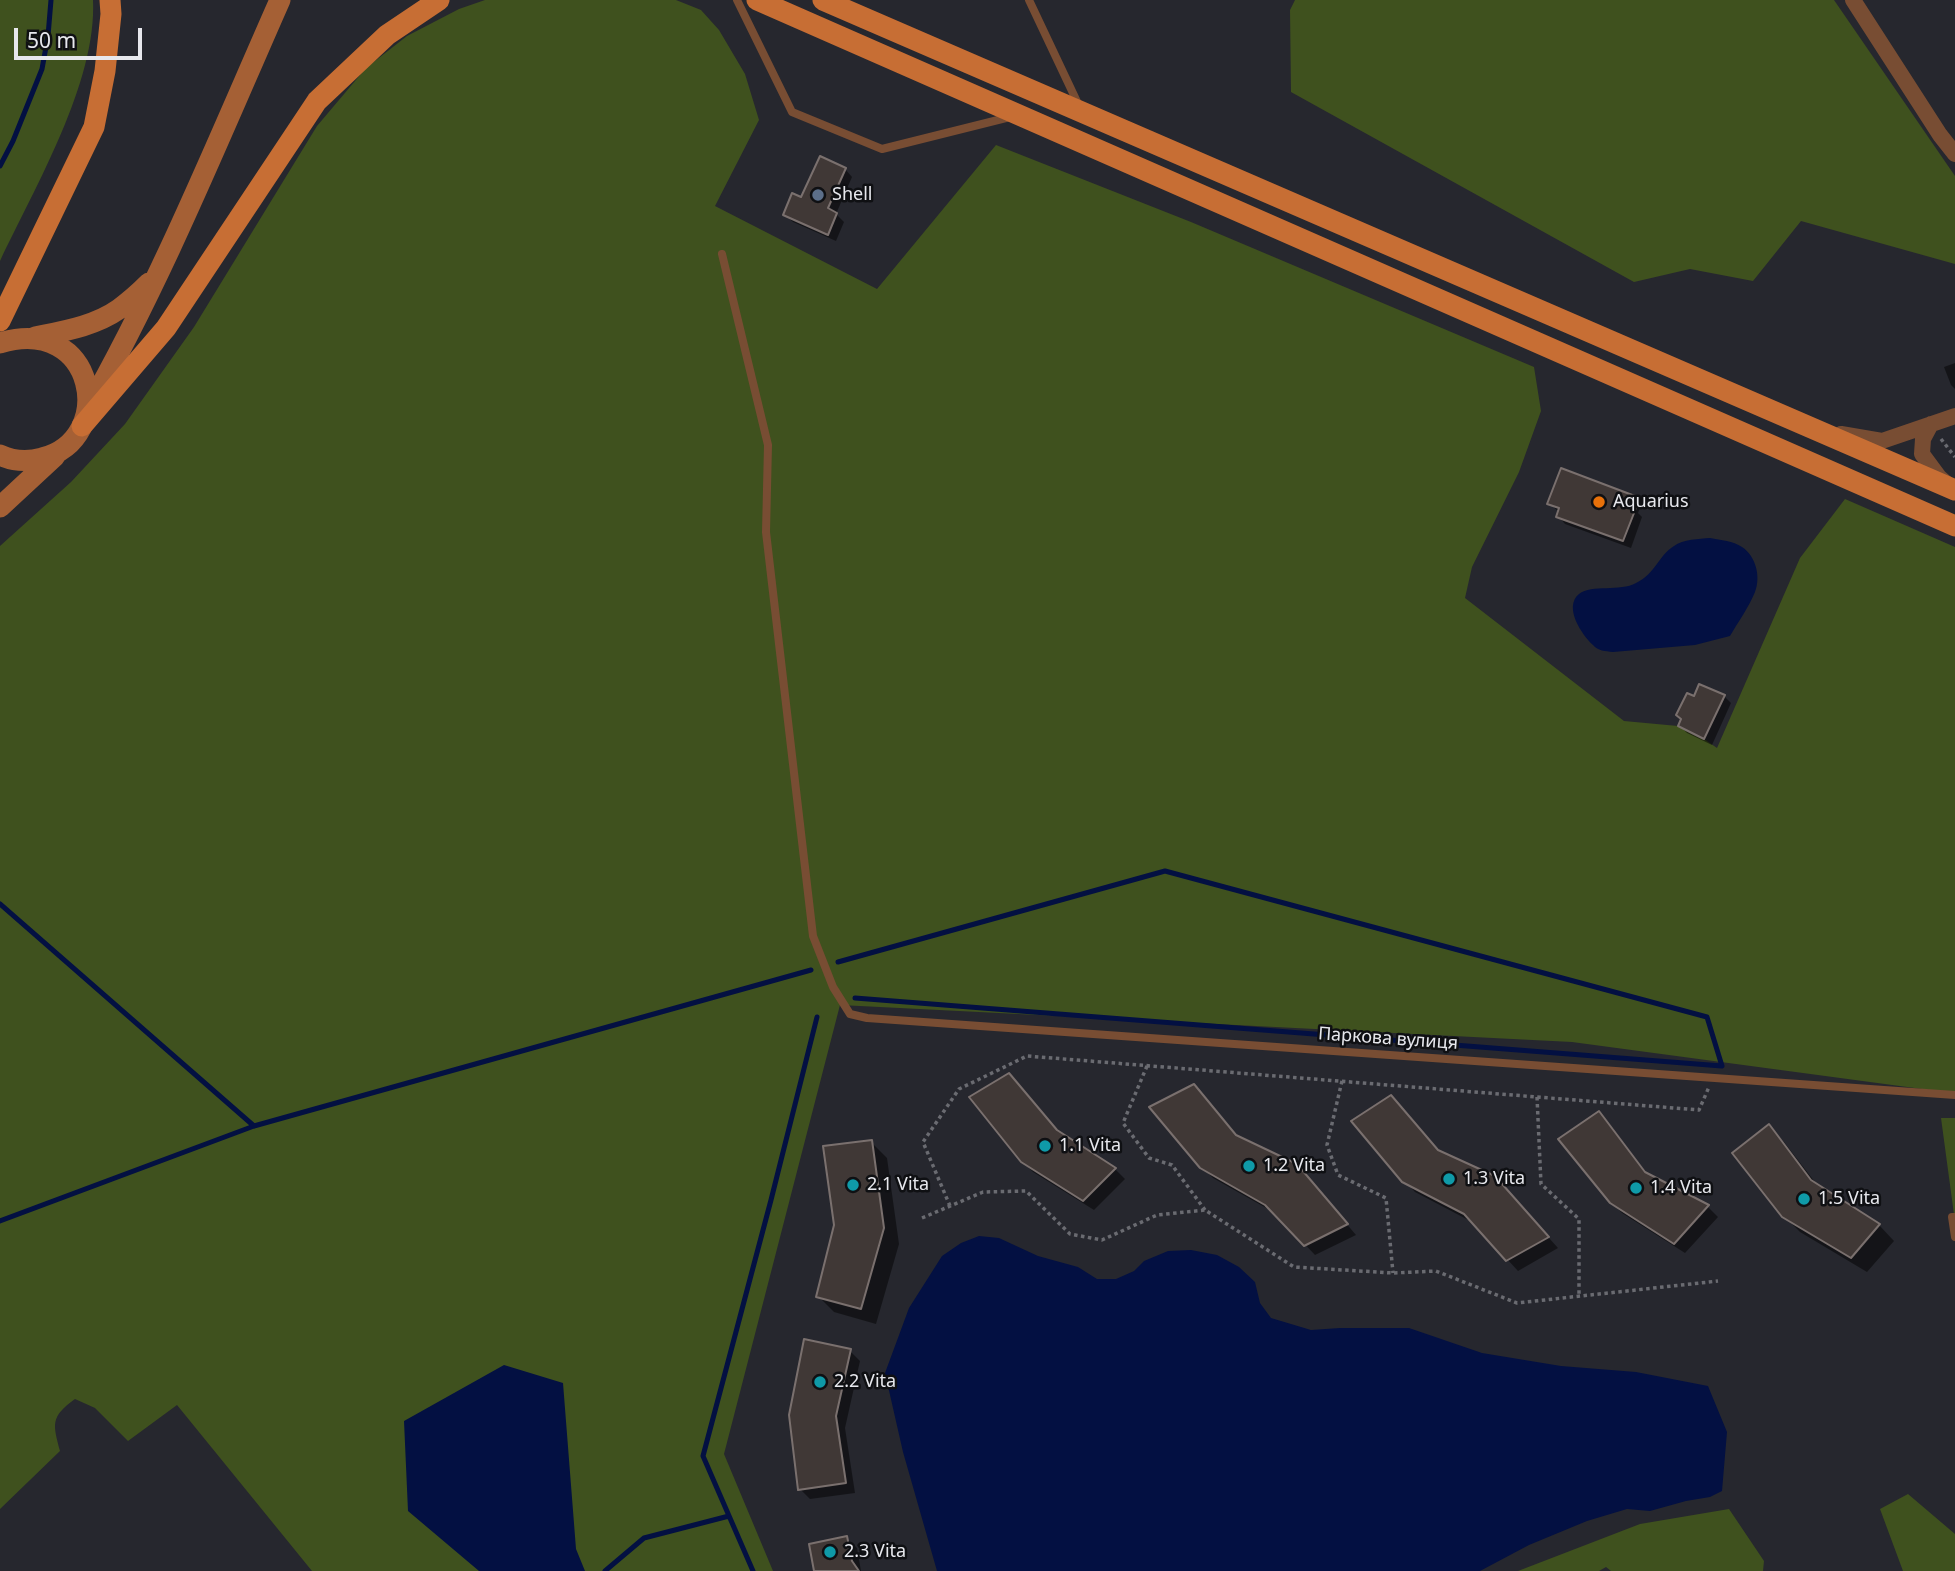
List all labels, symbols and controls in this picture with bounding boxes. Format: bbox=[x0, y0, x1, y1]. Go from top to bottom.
scale bar bbox=[18, 14, 145, 58]
text: 50 m bbox=[27, 26, 76, 54]
place label: Shell bbox=[832, 184, 872, 206]
marker: Shell bbox=[810, 187, 826, 203]
place label: Aquarius bbox=[1613, 491, 1689, 513]
marker: Aquarius bbox=[1591, 494, 1607, 510]
street label: Паркова вулиця bbox=[1317, 1023, 1459, 1055]
place label: 1.1 Vita bbox=[1059, 1135, 1121, 1157]
marker: 1.1 Vita bbox=[1037, 1138, 1053, 1154]
place label: 1.2 Vita bbox=[1263, 1155, 1325, 1177]
marker: 1.2 Vita bbox=[1241, 1158, 1257, 1174]
place label: 1.3 Vita bbox=[1463, 1168, 1525, 1190]
marker: 1.3 Vita bbox=[1441, 1171, 1457, 1187]
place label: 2.1 Vita bbox=[867, 1174, 929, 1196]
marker: 2.1 Vita bbox=[845, 1177, 861, 1193]
place label: 1.4 Vita bbox=[1650, 1177, 1712, 1199]
marker: 1.4 Vita bbox=[1628, 1180, 1644, 1196]
place label: 1.5 Vita bbox=[1818, 1188, 1880, 1210]
marker: 1.5 Vita bbox=[1796, 1191, 1812, 1207]
place label: 2.2 Vita bbox=[834, 1371, 896, 1393]
marker: 2.2 Vita bbox=[812, 1374, 828, 1390]
place label: 2.3 Vita bbox=[844, 1541, 906, 1563]
marker: 2.3 Vita bbox=[822, 1544, 838, 1560]

